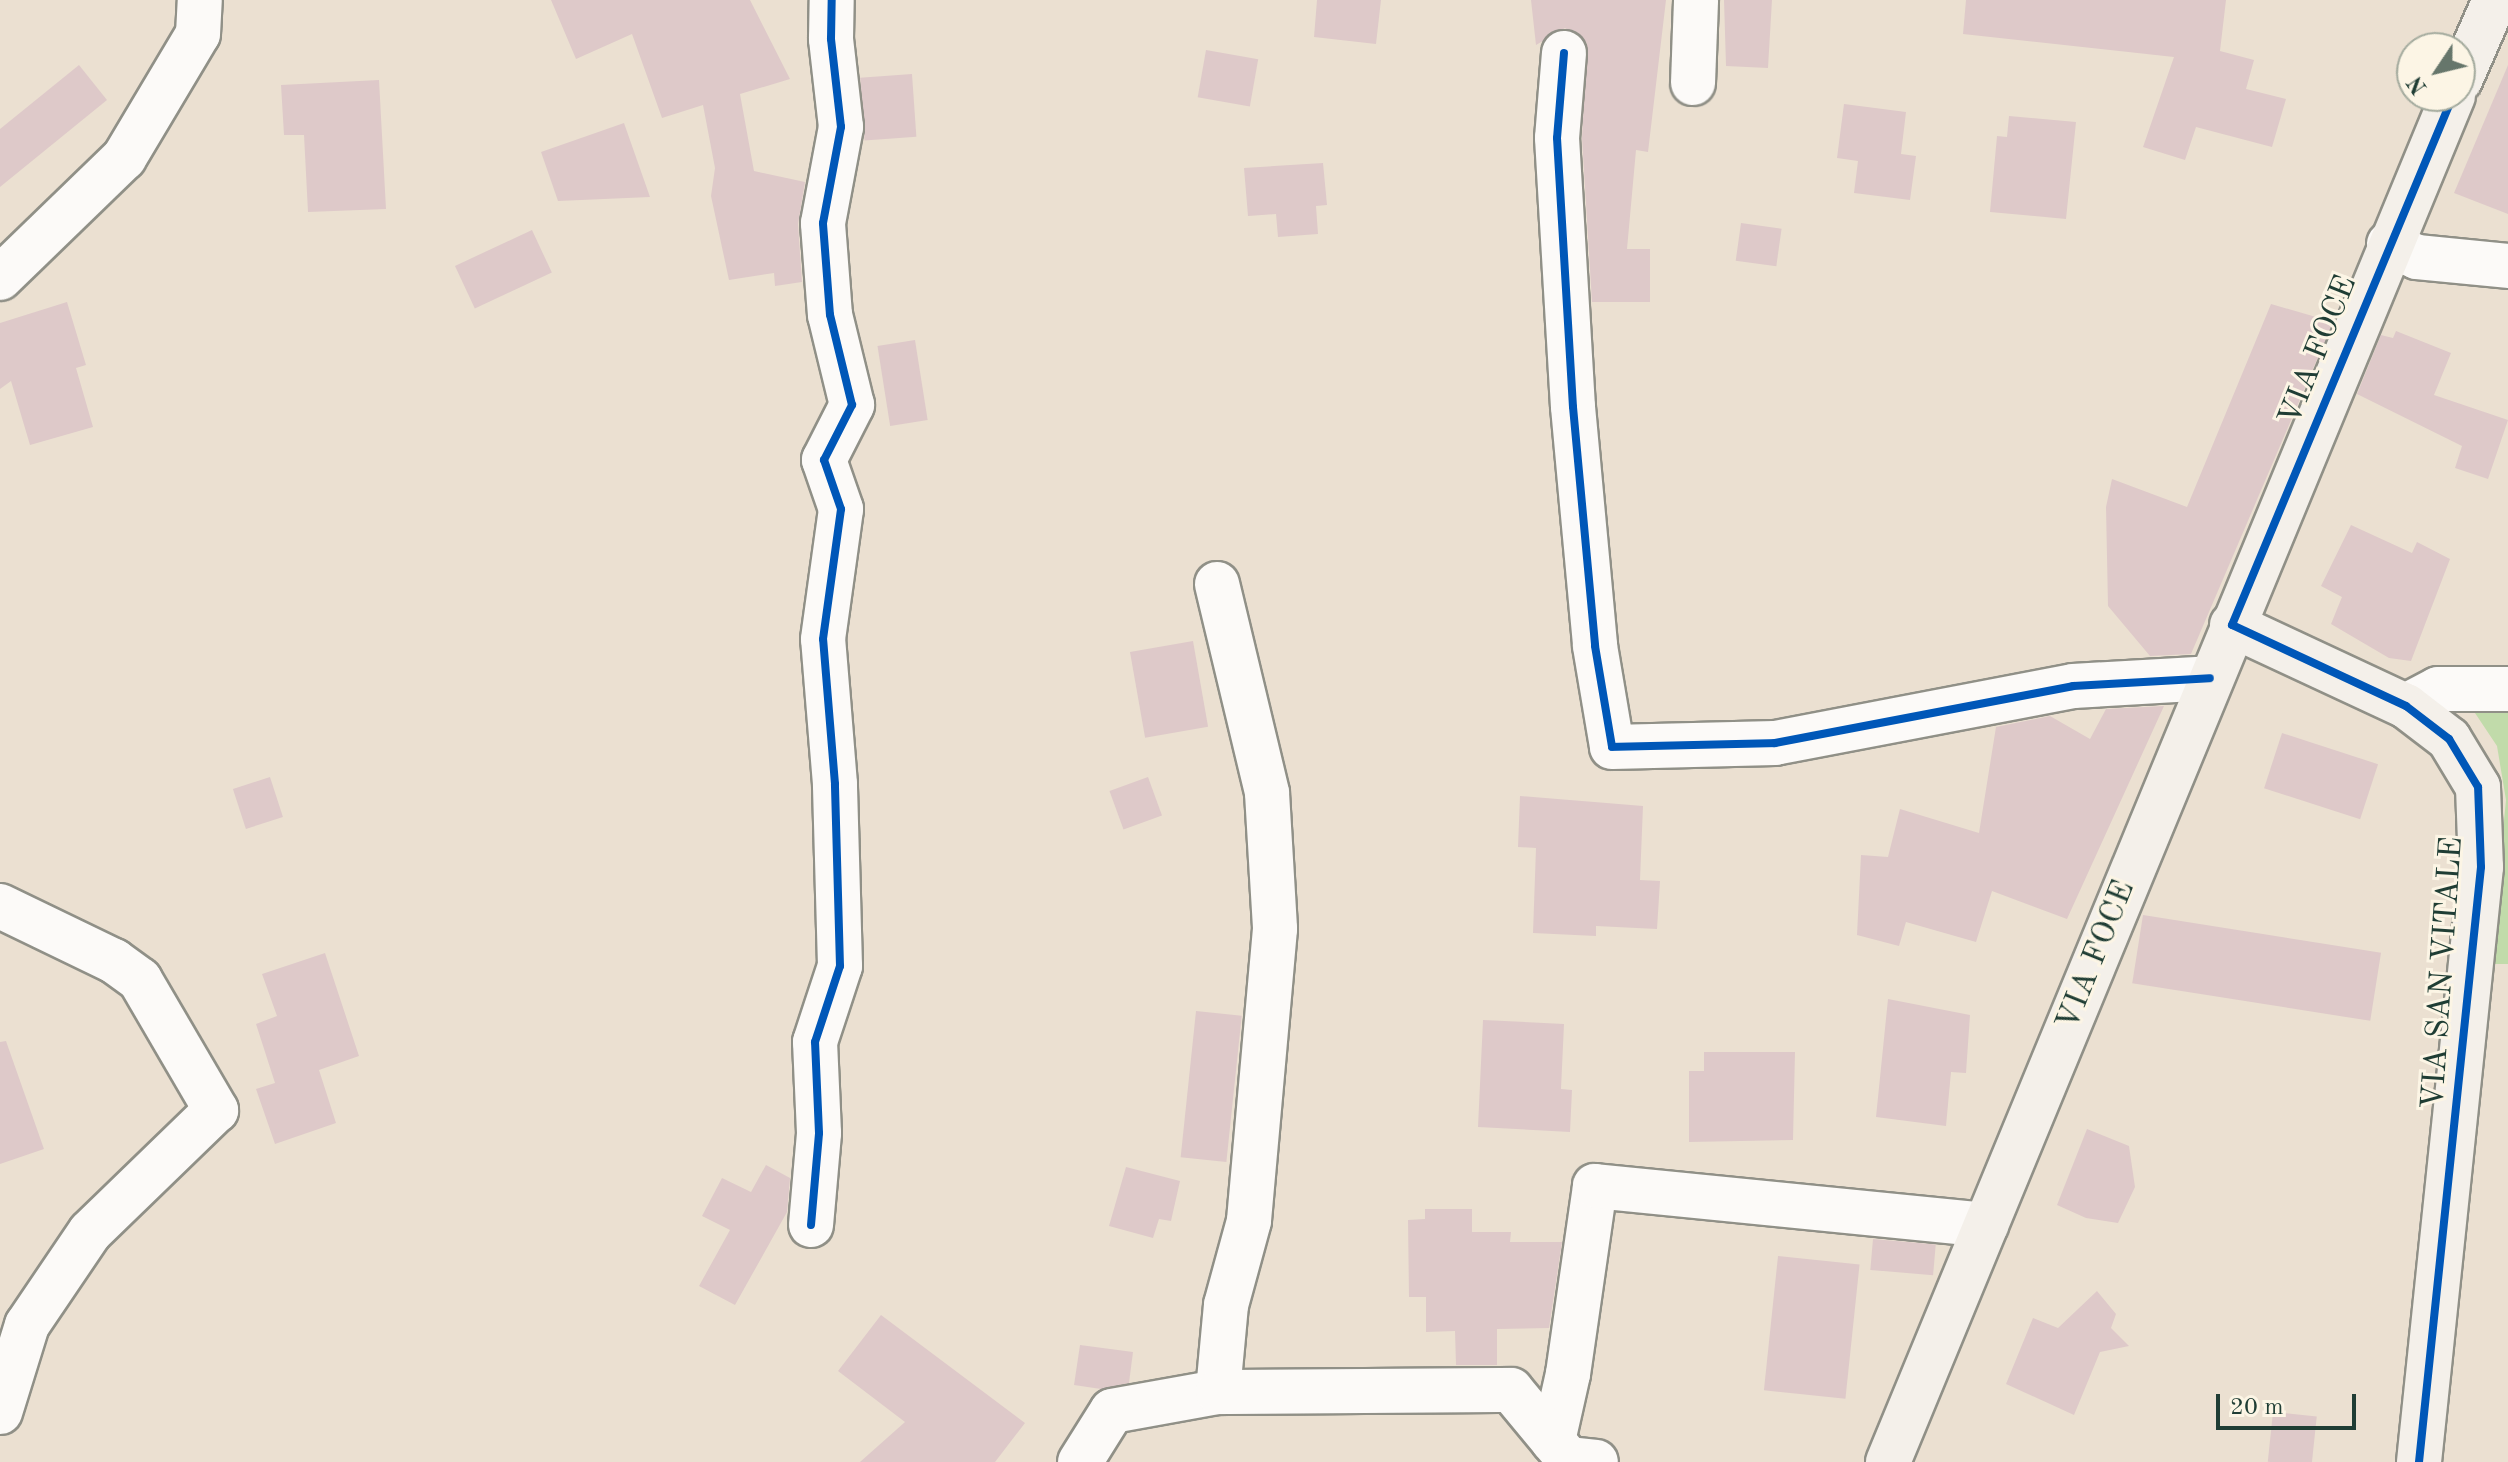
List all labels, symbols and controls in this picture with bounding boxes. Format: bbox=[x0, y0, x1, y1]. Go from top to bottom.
north arrow bbox=[2396, 32, 2476, 112]
text: N bbox=[2404, 71, 2432, 98]
street label: VIA FOCE bbox=[2272, 270, 2366, 432]
street label: VIA SAN VITALE bbox=[2415, 835, 2473, 1111]
street label: VIA FOCE bbox=[2050, 875, 2144, 1037]
scale bar bbox=[2220, 1378, 2360, 1428]
text: 20 m bbox=[2230, 1396, 2284, 1420]

